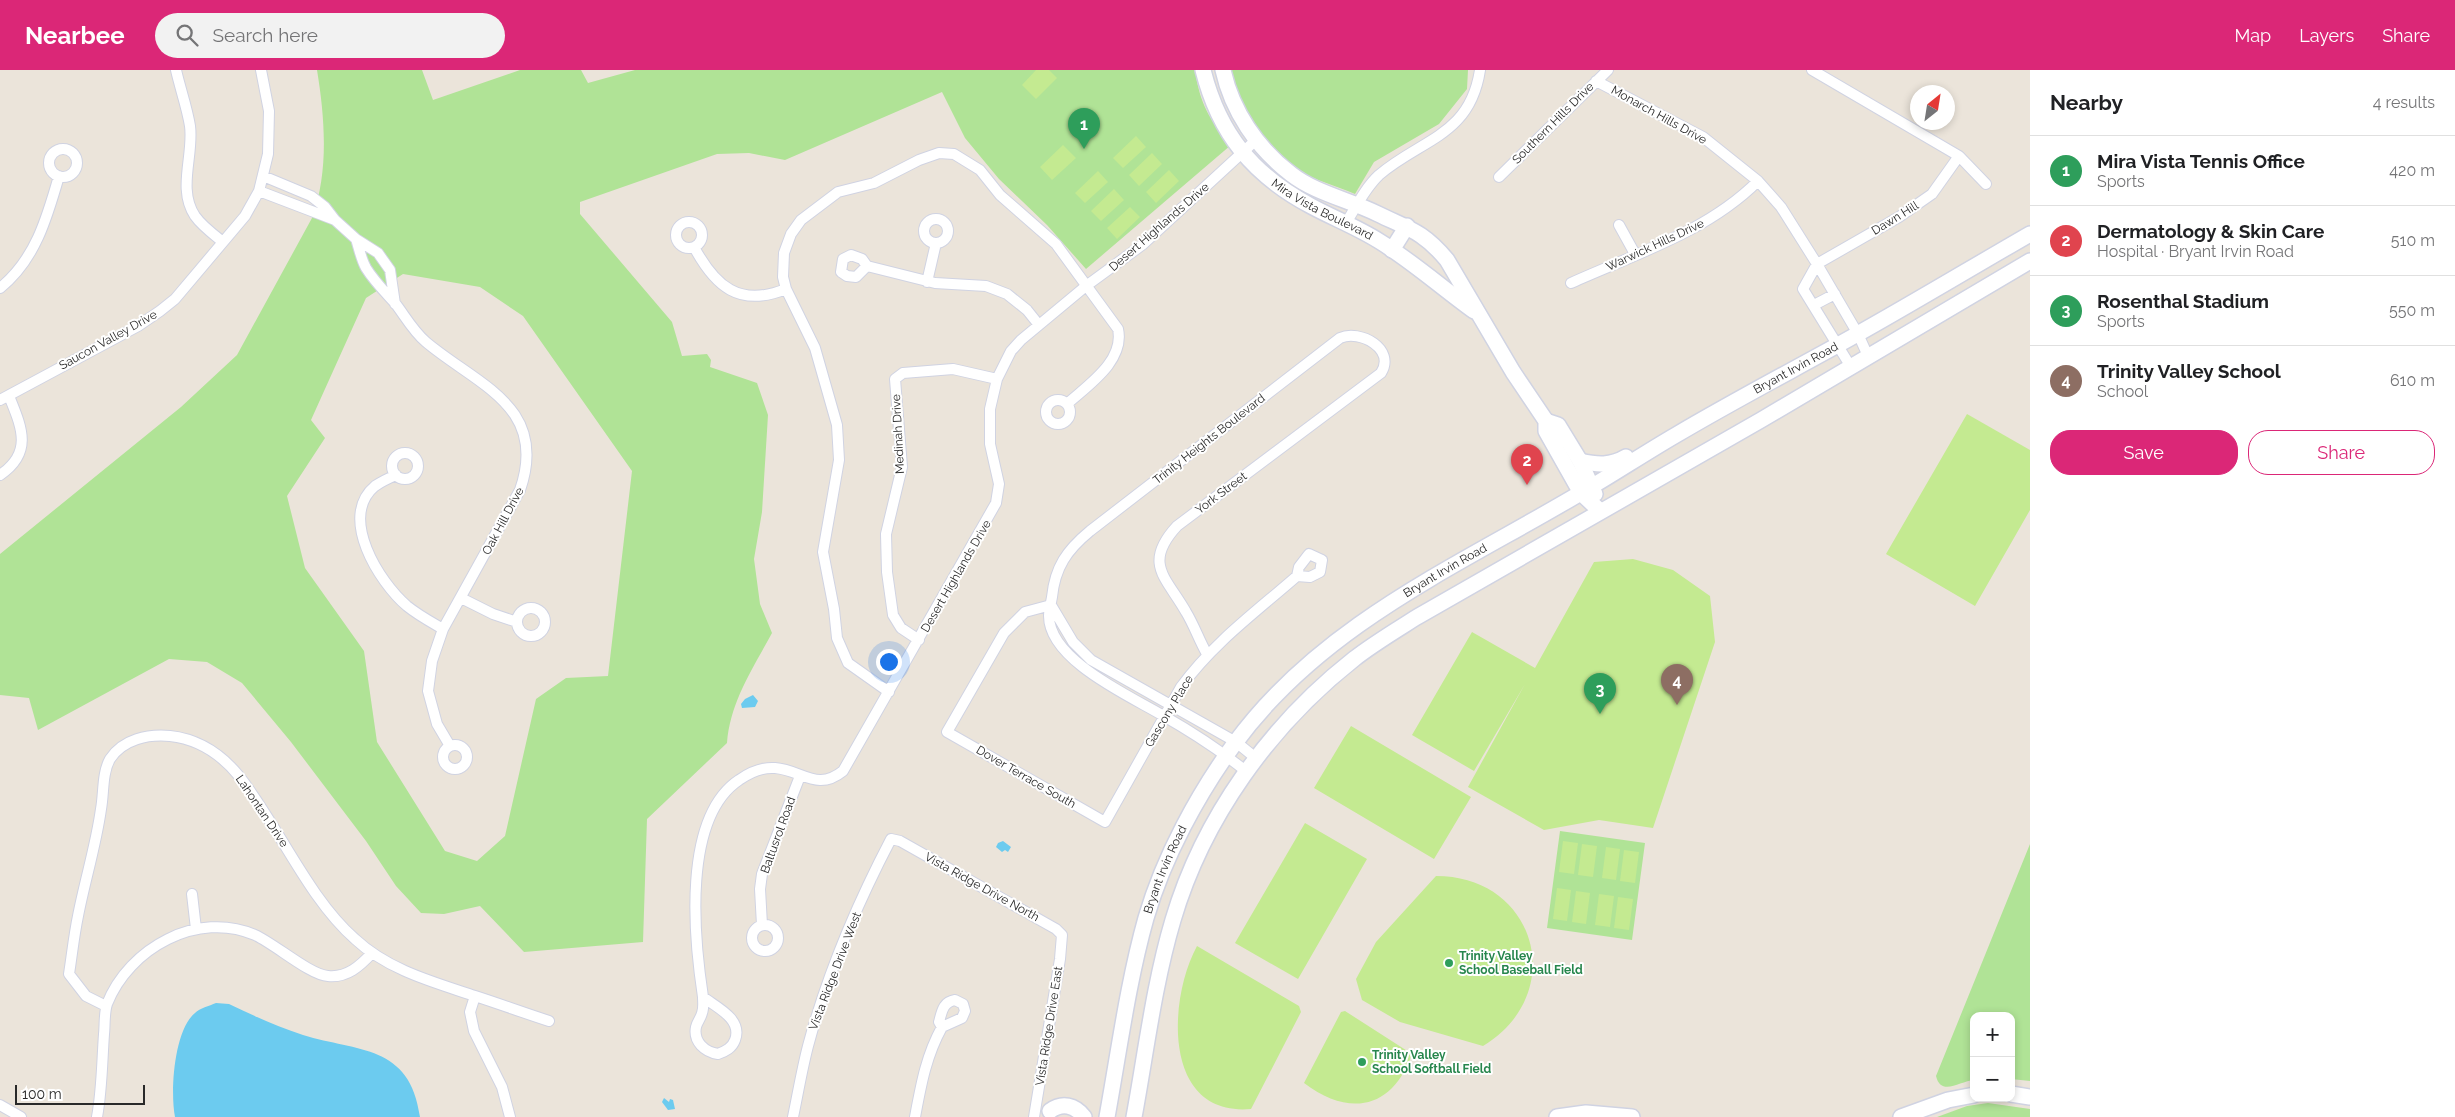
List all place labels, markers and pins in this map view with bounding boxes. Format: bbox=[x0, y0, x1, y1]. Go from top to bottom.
pin: 1 bbox=[1068, 108, 1100, 149]
pin: 2 bbox=[1511, 444, 1543, 485]
pin: 4 bbox=[1661, 664, 1693, 705]
pin: 3 bbox=[1584, 673, 1616, 714]
place label: Trinity Valley School Baseball Field bbox=[1459, 949, 1583, 977]
marker: Trinity Valley School Baseball Field bbox=[1443, 957, 1455, 969]
place label: Trinity Valley School Softball Field bbox=[1372, 1048, 1491, 1076]
marker: Trinity Valley School Softball Field bbox=[1356, 1056, 1368, 1068]

